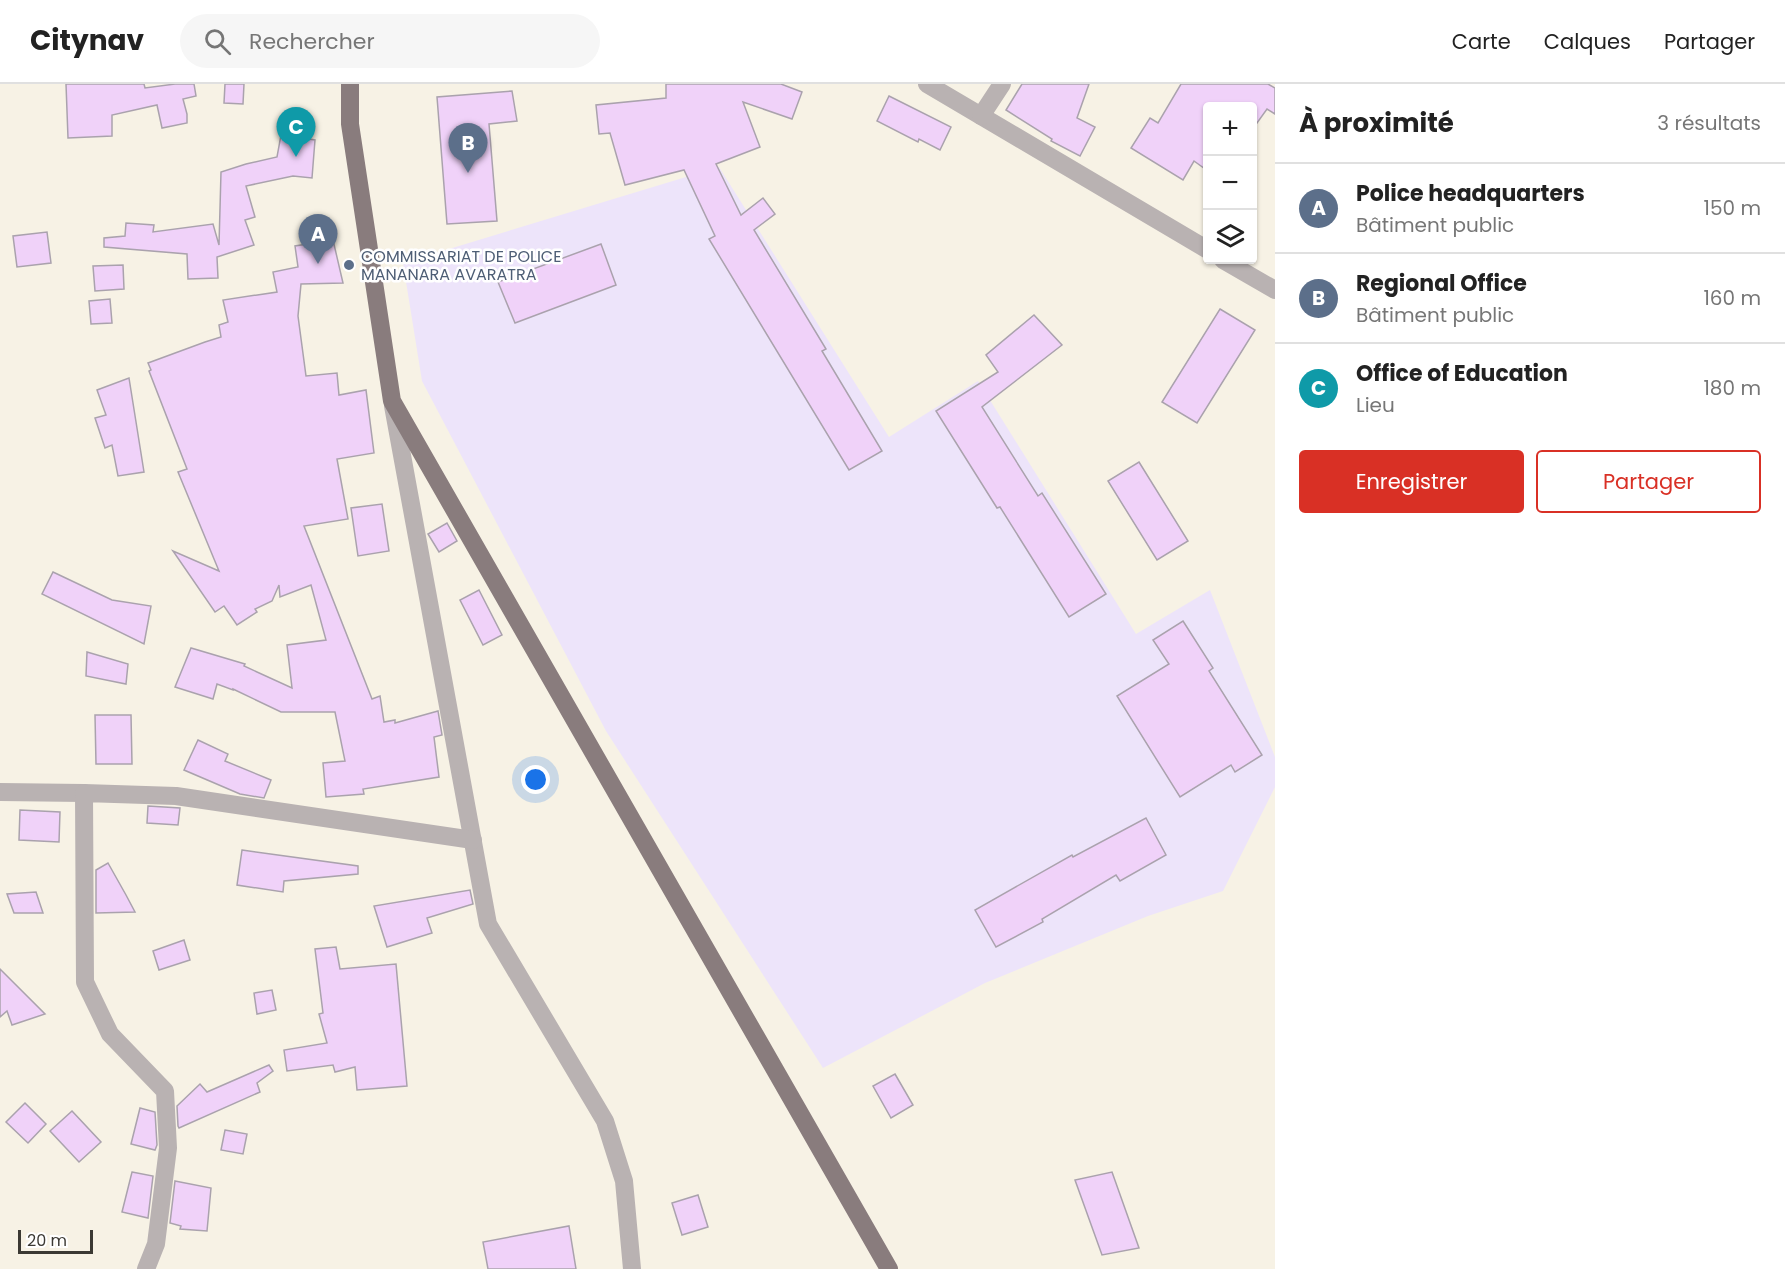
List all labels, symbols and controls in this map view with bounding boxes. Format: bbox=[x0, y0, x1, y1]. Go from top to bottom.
search box bbox=[180, 14, 600, 68]
text: Citynav bbox=[30, 21, 144, 60]
icon: search bbox=[201, 25, 234, 58]
text: Rechercher bbox=[249, 26, 375, 57]
text: Carte bbox=[1452, 27, 1511, 56]
text: Calques bbox=[1544, 27, 1631, 56]
text: Partager bbox=[1664, 27, 1755, 56]
map controls bbox=[1203, 102, 1257, 264]
button: + bbox=[1203, 102, 1257, 156]
text: À proximité bbox=[1299, 105, 1454, 141]
pin: C bbox=[276, 107, 316, 157]
text: 3 résultats bbox=[1657, 109, 1761, 137]
pin: B bbox=[448, 124, 488, 173]
button: − bbox=[1203, 156, 1257, 210]
text: Police headquarters bbox=[1356, 178, 1585, 209]
text: A bbox=[1311, 194, 1326, 222]
text: 150 m bbox=[1704, 194, 1761, 222]
button: layers bbox=[1203, 210, 1257, 264]
text: Bâtiment public bbox=[1356, 211, 1514, 239]
pin: A bbox=[298, 214, 338, 264]
place label: COMMISSARIAT DE POLICE MANANARA AVARATRA bbox=[361, 245, 561, 286]
marker: COMMISSARIAT DE POLICE MANANARA AVARATRA bbox=[342, 258, 356, 272]
text: Regional Office bbox=[1356, 268, 1527, 299]
text: B bbox=[1312, 284, 1325, 312]
text: 160 m bbox=[1703, 284, 1761, 312]
text: Bâtiment public bbox=[1356, 301, 1514, 329]
text: Office of Education bbox=[1356, 358, 1568, 389]
text: C bbox=[1311, 374, 1326, 402]
text: 180 m bbox=[1703, 374, 1761, 402]
text: Lieu bbox=[1356, 391, 1395, 419]
button: Enregistrer bbox=[1299, 450, 1524, 513]
button: Partager bbox=[1536, 450, 1761, 513]
your location bbox=[521, 765, 550, 794]
scale bar bbox=[18, 1227, 93, 1254]
text: 20 m bbox=[27, 1229, 67, 1252]

